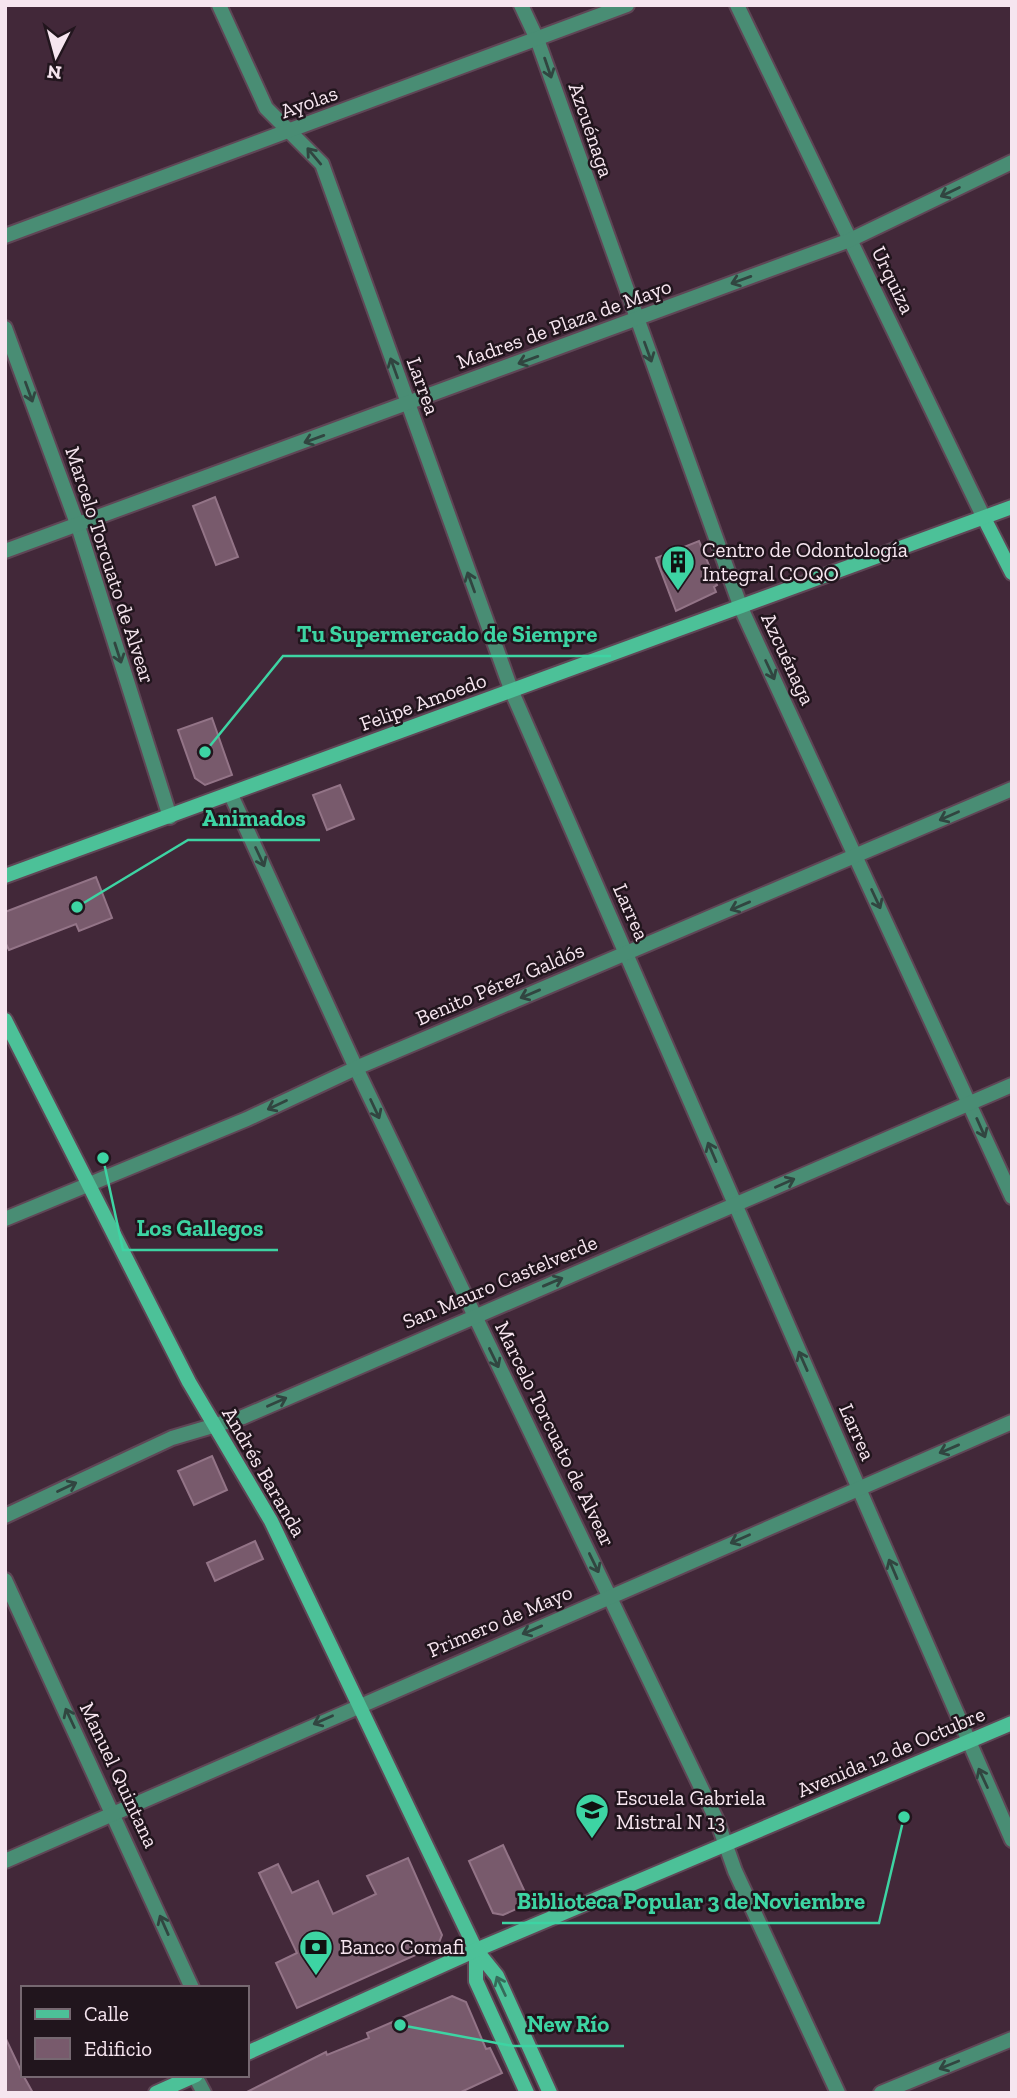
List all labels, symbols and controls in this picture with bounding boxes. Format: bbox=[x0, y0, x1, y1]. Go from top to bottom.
north arrow bbox=[21, 21, 91, 91]
one-way arrow bbox=[542, 57, 555, 79]
text: N bbox=[46, 60, 63, 85]
street label: Azcuénaga bbox=[564, 79, 619, 180]
street label: Ayolas bbox=[277, 80, 341, 123]
one-way arrow bbox=[306, 147, 322, 165]
one-way arrow bbox=[940, 186, 961, 199]
street label: Urquiza bbox=[866, 242, 920, 318]
street label: Madres de Plaza de Mayo bbox=[453, 273, 675, 374]
one-way arrow bbox=[730, 275, 752, 288]
one-way arrow bbox=[643, 340, 655, 362]
street label: Larrea bbox=[402, 354, 445, 418]
one-way arrow bbox=[517, 355, 539, 367]
one-way arrow bbox=[387, 357, 399, 379]
one-way arrow bbox=[24, 380, 36, 402]
one-way arrow bbox=[304, 434, 326, 446]
street label: Marcelo Torcuato de Alvear bbox=[60, 443, 161, 686]
place label: Centro de Odontología Integral COQO bbox=[702, 537, 908, 586]
building icon: Centro de Odontología Integral COQO bbox=[659, 543, 697, 592]
one-way arrow bbox=[464, 571, 476, 593]
street label: Azcuénaga bbox=[756, 609, 821, 709]
callout: Tu Supermercado de Siempre bbox=[283, 612, 611, 656]
text: Tu Supermercado de Siempre bbox=[297, 620, 597, 648]
one-way arrow bbox=[113, 642, 126, 664]
one-way arrow bbox=[764, 659, 777, 680]
street label: Felipe Amoedo bbox=[356, 667, 490, 736]
callout: Animados bbox=[188, 796, 320, 840]
text: Animados bbox=[202, 804, 306, 832]
one-way arrow bbox=[939, 810, 960, 823]
one-way arrow bbox=[254, 846, 267, 868]
street label: Larrea bbox=[608, 880, 655, 944]
one-way arrow bbox=[869, 888, 883, 909]
one-way arrow bbox=[730, 900, 751, 913]
street label: Benito Pérez Galdós bbox=[412, 937, 588, 1030]
one-way arrow bbox=[520, 988, 542, 1001]
one-way arrow bbox=[370, 1098, 383, 1119]
one-way arrow bbox=[267, 1099, 288, 1112]
one-way arrow bbox=[975, 1117, 988, 1138]
one-way arrow bbox=[705, 1142, 718, 1163]
one-way arrow bbox=[774, 1176, 795, 1189]
callout: Los Gallegos bbox=[123, 1206, 278, 1250]
text: Los Gallegos bbox=[137, 1214, 263, 1242]
street label: San Mauro Castelverde bbox=[399, 1229, 601, 1334]
one-way arrow bbox=[542, 1275, 564, 1288]
street label: Marcelo Torcuato de Alvear bbox=[490, 1317, 621, 1550]
one-way arrow bbox=[488, 1347, 502, 1368]
one-way arrow bbox=[796, 1350, 809, 1372]
one-way arrow bbox=[266, 1395, 288, 1408]
street label: Larrea bbox=[834, 1400, 881, 1464]
street label: Andrés Baranda bbox=[217, 1403, 312, 1541]
one-way arrow bbox=[938, 1443, 960, 1456]
one-way arrow bbox=[56, 1480, 77, 1493]
one-way arrow bbox=[730, 1533, 751, 1546]
one-way arrow bbox=[587, 1552, 601, 1573]
one-way arrow bbox=[886, 1559, 899, 1581]
street label: Primero de Mayo bbox=[424, 1579, 576, 1662]
one-way arrow bbox=[521, 1624, 543, 1637]
street label: Manuel Quintana bbox=[75, 1698, 164, 1852]
street label: Avenida 12 de Octubre bbox=[793, 1701, 989, 1802]
one-way arrow bbox=[63, 1708, 76, 1730]
one-way arrow bbox=[313, 1714, 334, 1727]
one-way arrow bbox=[976, 1768, 989, 1789]
place label: Escuela Gabriela Mistral N 13 bbox=[616, 1785, 766, 1834]
school or university icon: Escuela Gabriela Mistral N 13 bbox=[573, 1791, 611, 1840]
callout: Biblioteca Popular 3 de Noviembre bbox=[502, 1879, 879, 1923]
text: Biblioteca Popular 3 de Noviembre bbox=[517, 1887, 865, 1915]
one-way arrow bbox=[157, 1915, 170, 1937]
bank icon: Banco Comafi bbox=[297, 1928, 335, 1977]
place label: Banco Comafi bbox=[340, 1934, 465, 1959]
one-way arrow bbox=[494, 1976, 507, 1997]
legend bbox=[21, 1986, 248, 2077]
text: Calle bbox=[84, 2001, 129, 2026]
callout: New Río bbox=[513, 2002, 624, 2046]
text: New Río bbox=[527, 2010, 609, 2038]
text: Edificio bbox=[84, 2036, 152, 2061]
one-way arrow bbox=[938, 2059, 960, 2072]

